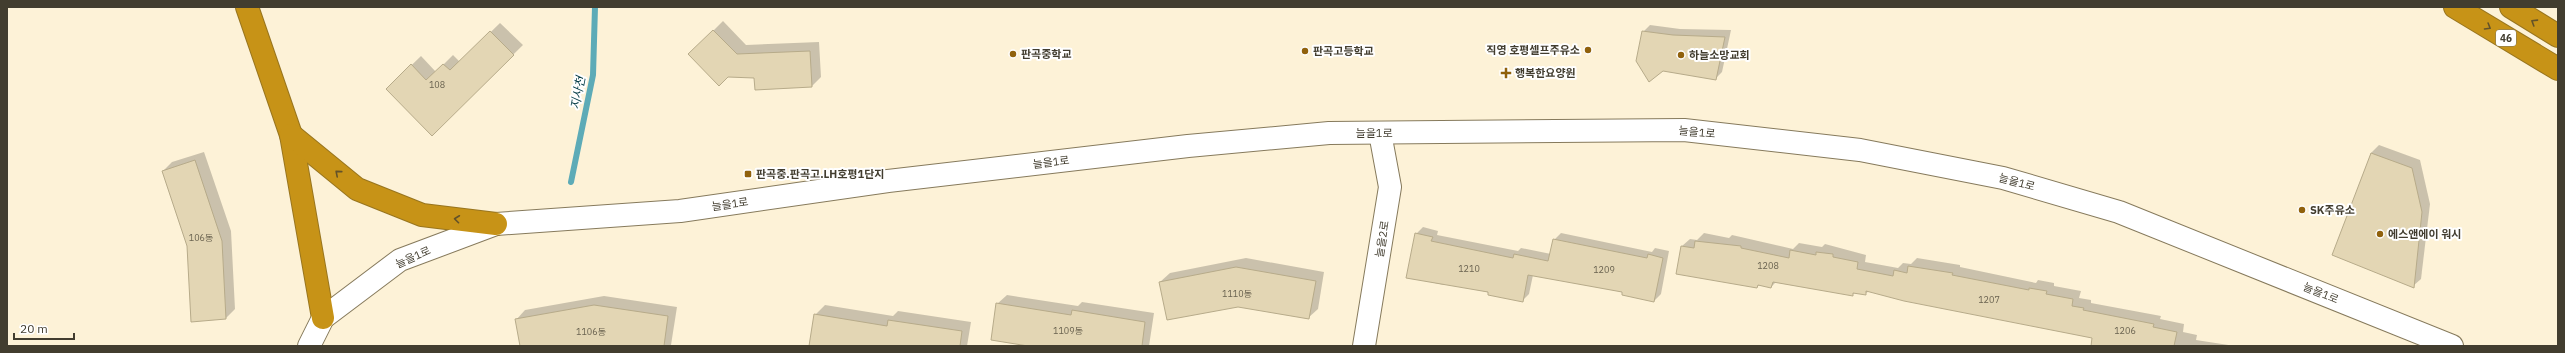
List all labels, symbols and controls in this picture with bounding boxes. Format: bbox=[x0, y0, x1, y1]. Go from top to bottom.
one-way arrow bbox=[2531, 19, 2538, 26]
one-way arrow bbox=[2484, 22, 2491, 30]
road number: 46 bbox=[2496, 30, 2516, 46]
place label: 직영 호평셀프주유소 bbox=[1486, 43, 1580, 57]
place label: 판곡고등학교 bbox=[1313, 44, 1374, 58]
marker: 직영 호평셀프주유소 bbox=[1583, 45, 1593, 55]
marker: 판곡고등학교 bbox=[1300, 46, 1310, 56]
place label: 판곡중학교 bbox=[1021, 47, 1072, 61]
place label: 하늘소망교회 bbox=[1689, 48, 1750, 62]
marker: 판곡중학교 bbox=[1008, 49, 1018, 59]
marker: 하늘소망교회 bbox=[1676, 50, 1686, 60]
place label: 행복한요양원 bbox=[1515, 66, 1576, 80]
marker: 행복한요양원 bbox=[1500, 67, 1512, 79]
water label: 지사천 bbox=[567, 73, 588, 111]
house number: 108 bbox=[429, 79, 445, 90]
street label: 늘을1로 bbox=[1678, 123, 1716, 141]
street label: 늘을1로 bbox=[1356, 126, 1392, 140]
street label: 늘을1로 bbox=[1032, 153, 1070, 171]
place label: 판곡중.판곡고.LH호평1단지 bbox=[756, 167, 884, 181]
marker: 판곡중.판곡고.LH호평1단지 bbox=[743, 169, 753, 179]
one-way arrow bbox=[335, 170, 343, 178]
street label: 늘을1로 bbox=[1997, 170, 2037, 194]
street label: 늘을1로 bbox=[711, 194, 749, 214]
place label: SK주유소 bbox=[2310, 203, 2355, 217]
marker: SK주유소 bbox=[2297, 205, 2307, 215]
one-way arrow bbox=[454, 215, 460, 224]
street label: 늘을2로 bbox=[1372, 220, 1392, 258]
place label: 에스앤에이 워시 bbox=[2388, 227, 2461, 241]
marker: 에스앤에이 워시 bbox=[2375, 229, 2385, 239]
house number: 106동 bbox=[189, 232, 213, 243]
street label: 늘을1로 bbox=[393, 243, 433, 271]
house number: 1208 bbox=[1757, 260, 1779, 271]
house number: 1210 bbox=[1458, 263, 1480, 274]
house number: 1209 bbox=[1593, 264, 1615, 275]
street label: 늘을1로 bbox=[2301, 280, 2341, 306]
house number: 1110동 bbox=[1222, 288, 1252, 299]
house number: 1207 bbox=[1978, 294, 2000, 305]
scale bar bbox=[14, 315, 74, 341]
text: 20 m bbox=[20, 321, 48, 336]
house number: 1109동 bbox=[1053, 325, 1083, 336]
house number: 1206 bbox=[2114, 325, 2136, 336]
house number: 1106동 bbox=[576, 326, 606, 337]

